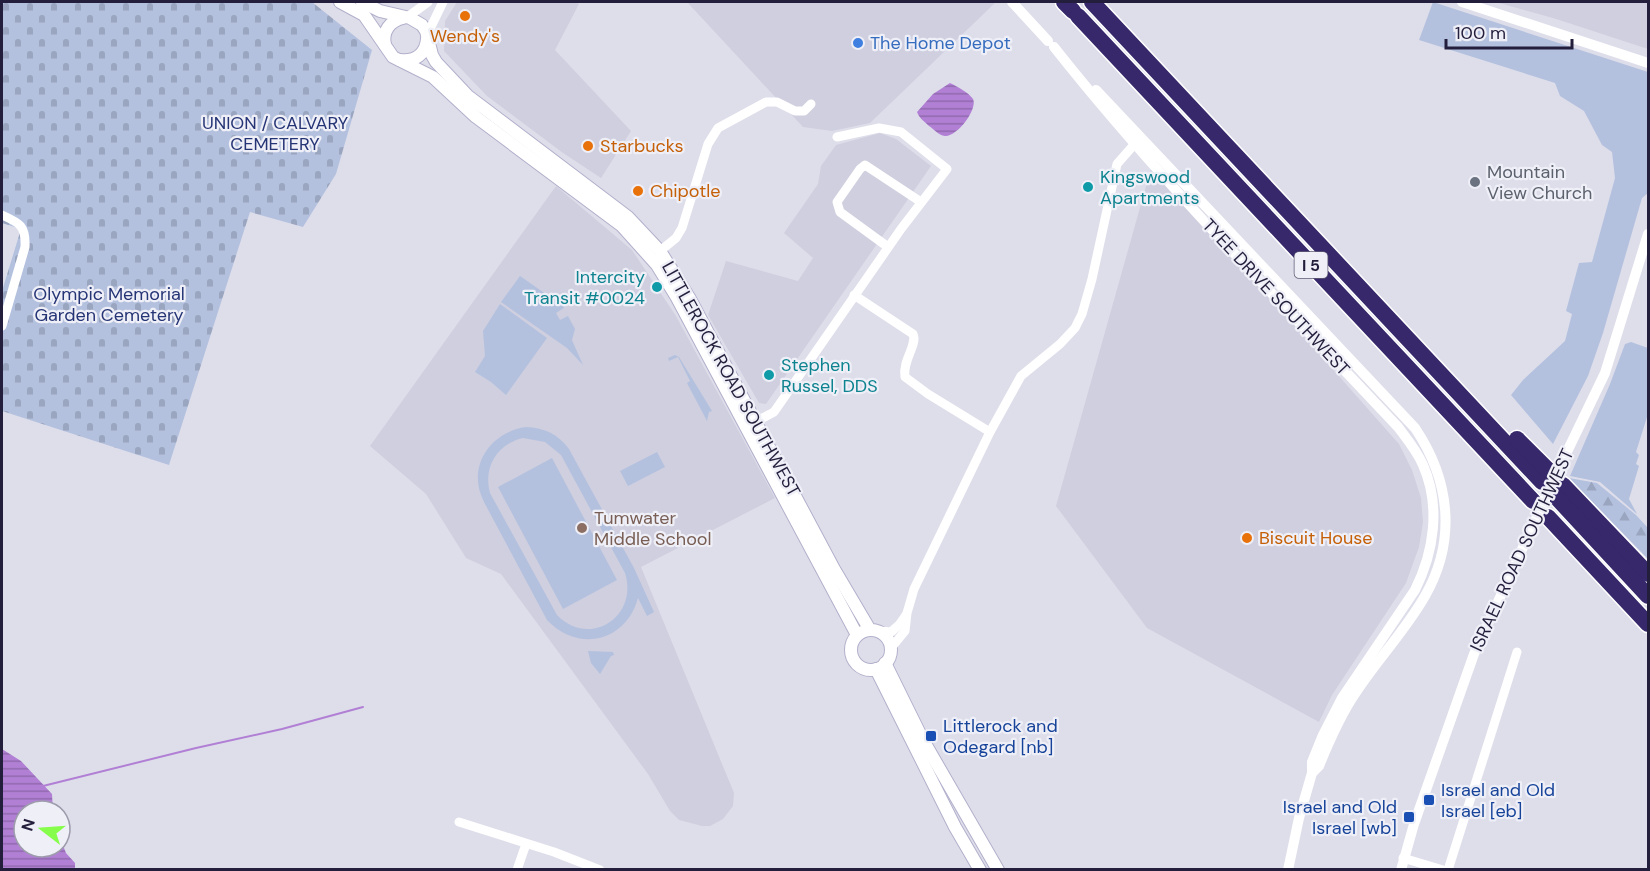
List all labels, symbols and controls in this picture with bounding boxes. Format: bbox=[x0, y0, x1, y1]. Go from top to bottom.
marker: Wendy's bbox=[458, 9, 472, 23]
scale bar bbox=[1446, 12, 1572, 50]
text: 100 m bbox=[1455, 21, 1506, 45]
place label: Wendy's bbox=[430, 24, 500, 48]
place label: The Home Depot bbox=[870, 31, 1011, 55]
marker: The Home Depot bbox=[851, 36, 865, 50]
park label: UNION / CALVARY CEMETERY bbox=[202, 111, 349, 156]
place label: Starbucks bbox=[600, 134, 683, 158]
marker: Starbucks bbox=[581, 139, 595, 153]
place label: Mountain View Church bbox=[1487, 160, 1592, 205]
place label: Kingswood Apartments bbox=[1100, 165, 1199, 210]
marker: Mountain View Church bbox=[1468, 175, 1482, 189]
place label: Chipotle bbox=[650, 179, 720, 203]
marker: Kingswood Apartments bbox=[1081, 180, 1095, 194]
marker: Chipotle bbox=[631, 184, 645, 198]
street label: TYEE DRIVE SOUTHWEST bbox=[1197, 213, 1355, 381]
road number: I 5 bbox=[1294, 252, 1328, 278]
street label: LITTLEROCK ROAD SOUTHWEST bbox=[656, 257, 806, 501]
place label: Intercity Transit #0024 bbox=[524, 265, 645, 310]
marker: Intercity Transit #0024 bbox=[650, 280, 664, 294]
park label: Olympic Memorial Garden Cemetery bbox=[33, 282, 185, 327]
place label: Stephen Russel, DDS bbox=[781, 353, 878, 398]
marker: Stephen Russel, DDS bbox=[762, 368, 776, 382]
street label: ISRAEL ROAD SOUTHWEST bbox=[1464, 445, 1580, 655]
place label: Tumwater Middle School bbox=[594, 506, 712, 551]
marker: Tumwater Middle School bbox=[575, 521, 589, 535]
place label: Biscuit House bbox=[1259, 526, 1373, 550]
marker: Biscuit House bbox=[1240, 531, 1254, 545]
place label: Littlerock and Odegard [nb] bbox=[943, 714, 1058, 759]
marker: Littlerock and Odegard [nb] bbox=[924, 729, 938, 743]
place label: Israel and Old Israel [eb] bbox=[1441, 778, 1555, 823]
marker: Israel and Old Israel [eb] bbox=[1422, 793, 1436, 807]
place label: Israel and Old Israel [wb] bbox=[1283, 795, 1397, 840]
north arrow bbox=[12, 799, 72, 859]
marker: Israel and Old Israel [wb] bbox=[1402, 810, 1416, 824]
text: N bbox=[16, 816, 40, 833]

